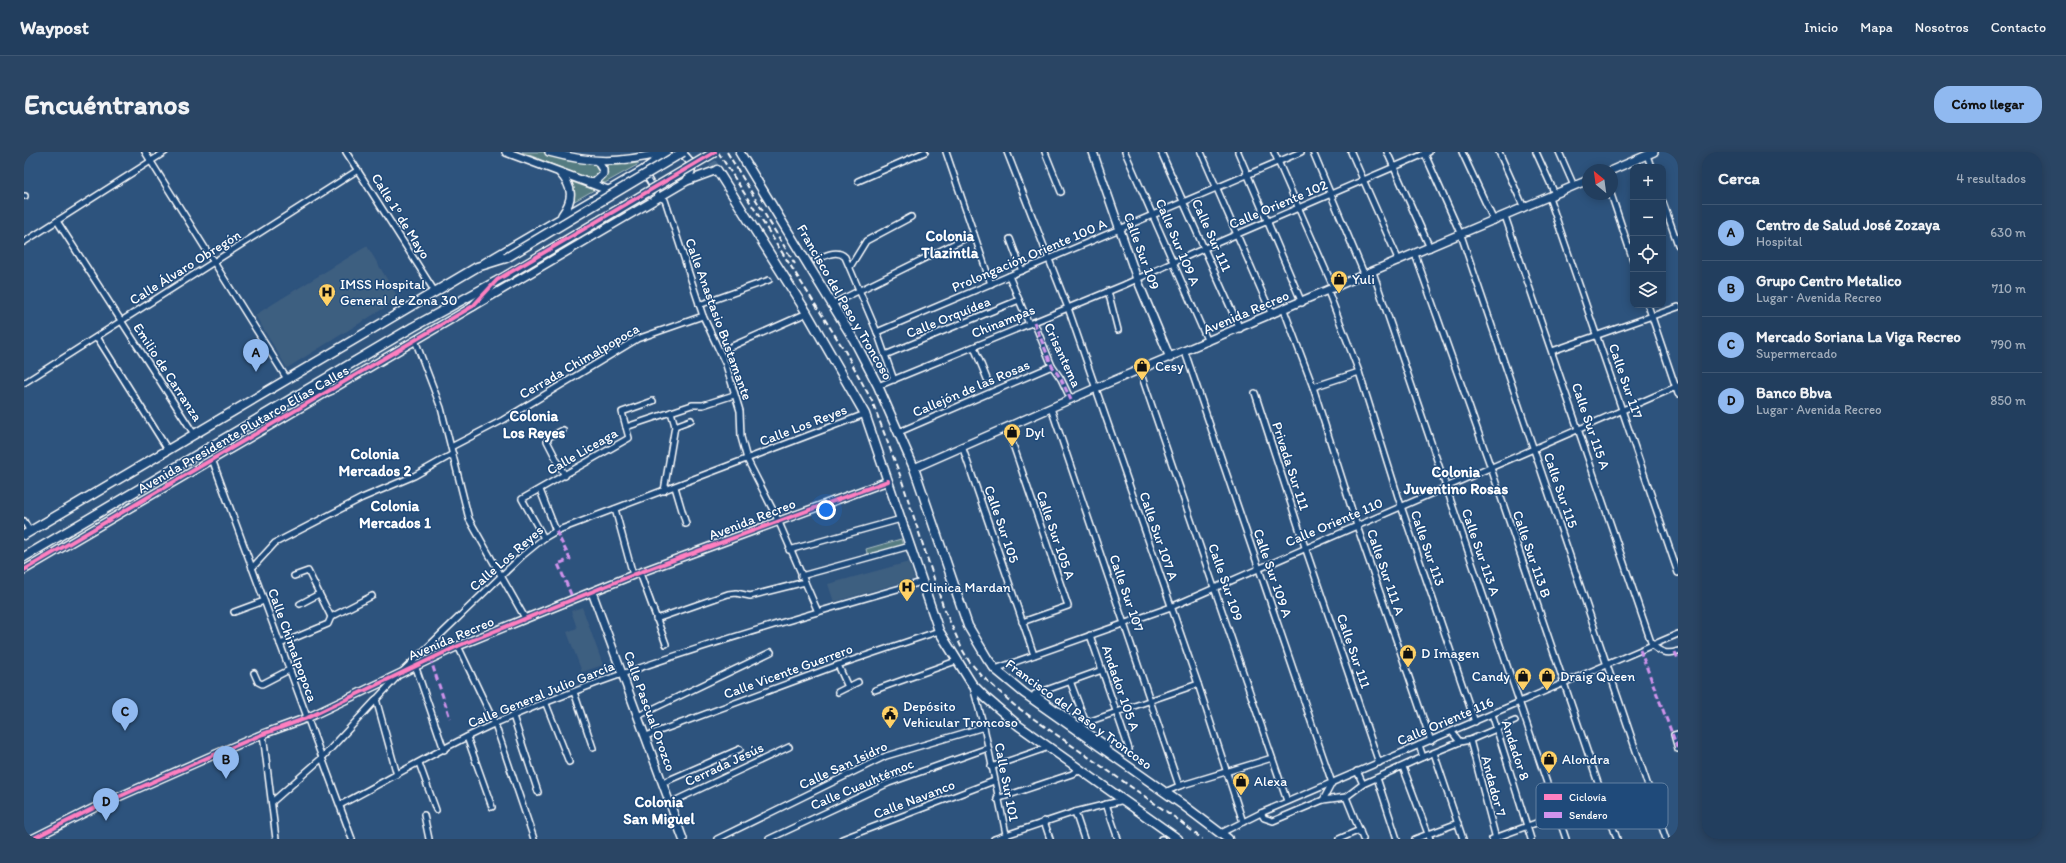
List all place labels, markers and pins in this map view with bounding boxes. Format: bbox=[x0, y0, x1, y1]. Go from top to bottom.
shop icon: Yuli bbox=[1329, 269, 1349, 294]
place label: Yuli bbox=[1352, 271, 1375, 288]
place label: IMSS Hospital General de Zona 30 bbox=[340, 276, 457, 309]
hospital icon: IMSS Hospital General de Zona 30 bbox=[317, 282, 337, 307]
pin: A bbox=[243, 339, 269, 372]
shop icon: Cesy bbox=[1132, 356, 1152, 381]
place label: Cesy bbox=[1155, 358, 1184, 375]
shop icon: Dyl bbox=[1002, 422, 1022, 447]
place label: Dyl bbox=[1025, 424, 1045, 441]
hospital icon: Clinica Mardan bbox=[897, 577, 917, 602]
place label: Clinica Mardan bbox=[920, 579, 1011, 596]
shop icon: D Imagen bbox=[1398, 643, 1418, 668]
place label: D Imagen bbox=[1421, 645, 1479, 662]
shop icon: Candy bbox=[1513, 666, 1533, 691]
shop icon: Draig Queen bbox=[1537, 666, 1557, 691]
place label: Candy bbox=[1472, 668, 1510, 685]
place label: Draig Queen bbox=[1560, 668, 1635, 685]
pin: C bbox=[112, 698, 138, 731]
place label: Depósito Vehicular Troncoso bbox=[903, 698, 1018, 731]
public building icon: Depósito Vehicular Troncoso bbox=[880, 704, 900, 729]
pin: B bbox=[213, 746, 239, 779]
shop icon: Alondra bbox=[1539, 749, 1559, 774]
place label: Alondra bbox=[1562, 751, 1610, 768]
shop icon: Alexa bbox=[1231, 771, 1251, 796]
place label: Alexa bbox=[1254, 773, 1287, 790]
pin: D bbox=[93, 788, 119, 821]

